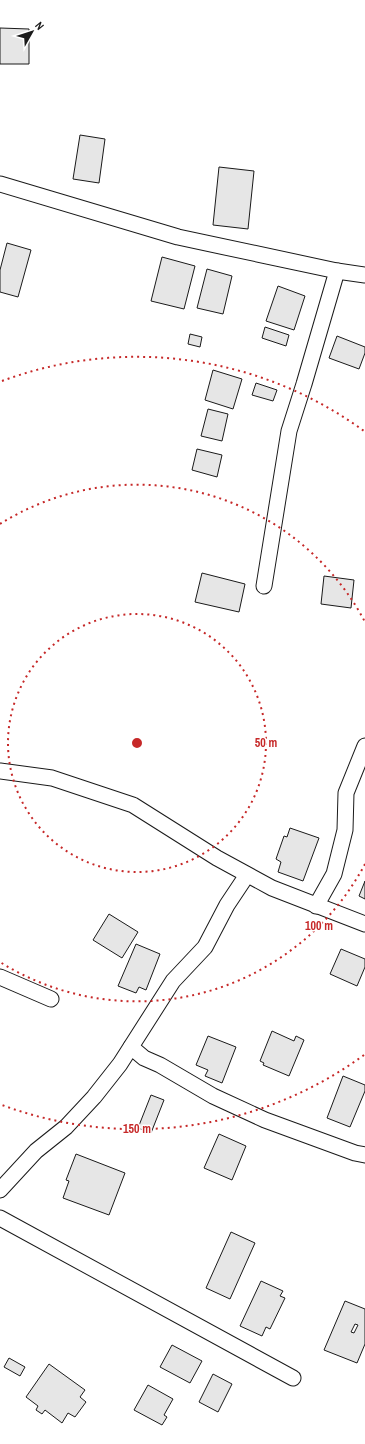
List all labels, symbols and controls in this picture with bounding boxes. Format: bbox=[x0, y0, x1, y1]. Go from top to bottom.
north arrow bbox=[12, 12, 52, 52]
text: N bbox=[32, 19, 47, 33]
text: 50 m bbox=[255, 735, 277, 751]
centre of rings bbox=[130, 736, 144, 750]
text: 100 m bbox=[305, 918, 333, 934]
text: 150 m bbox=[123, 1121, 151, 1137]

